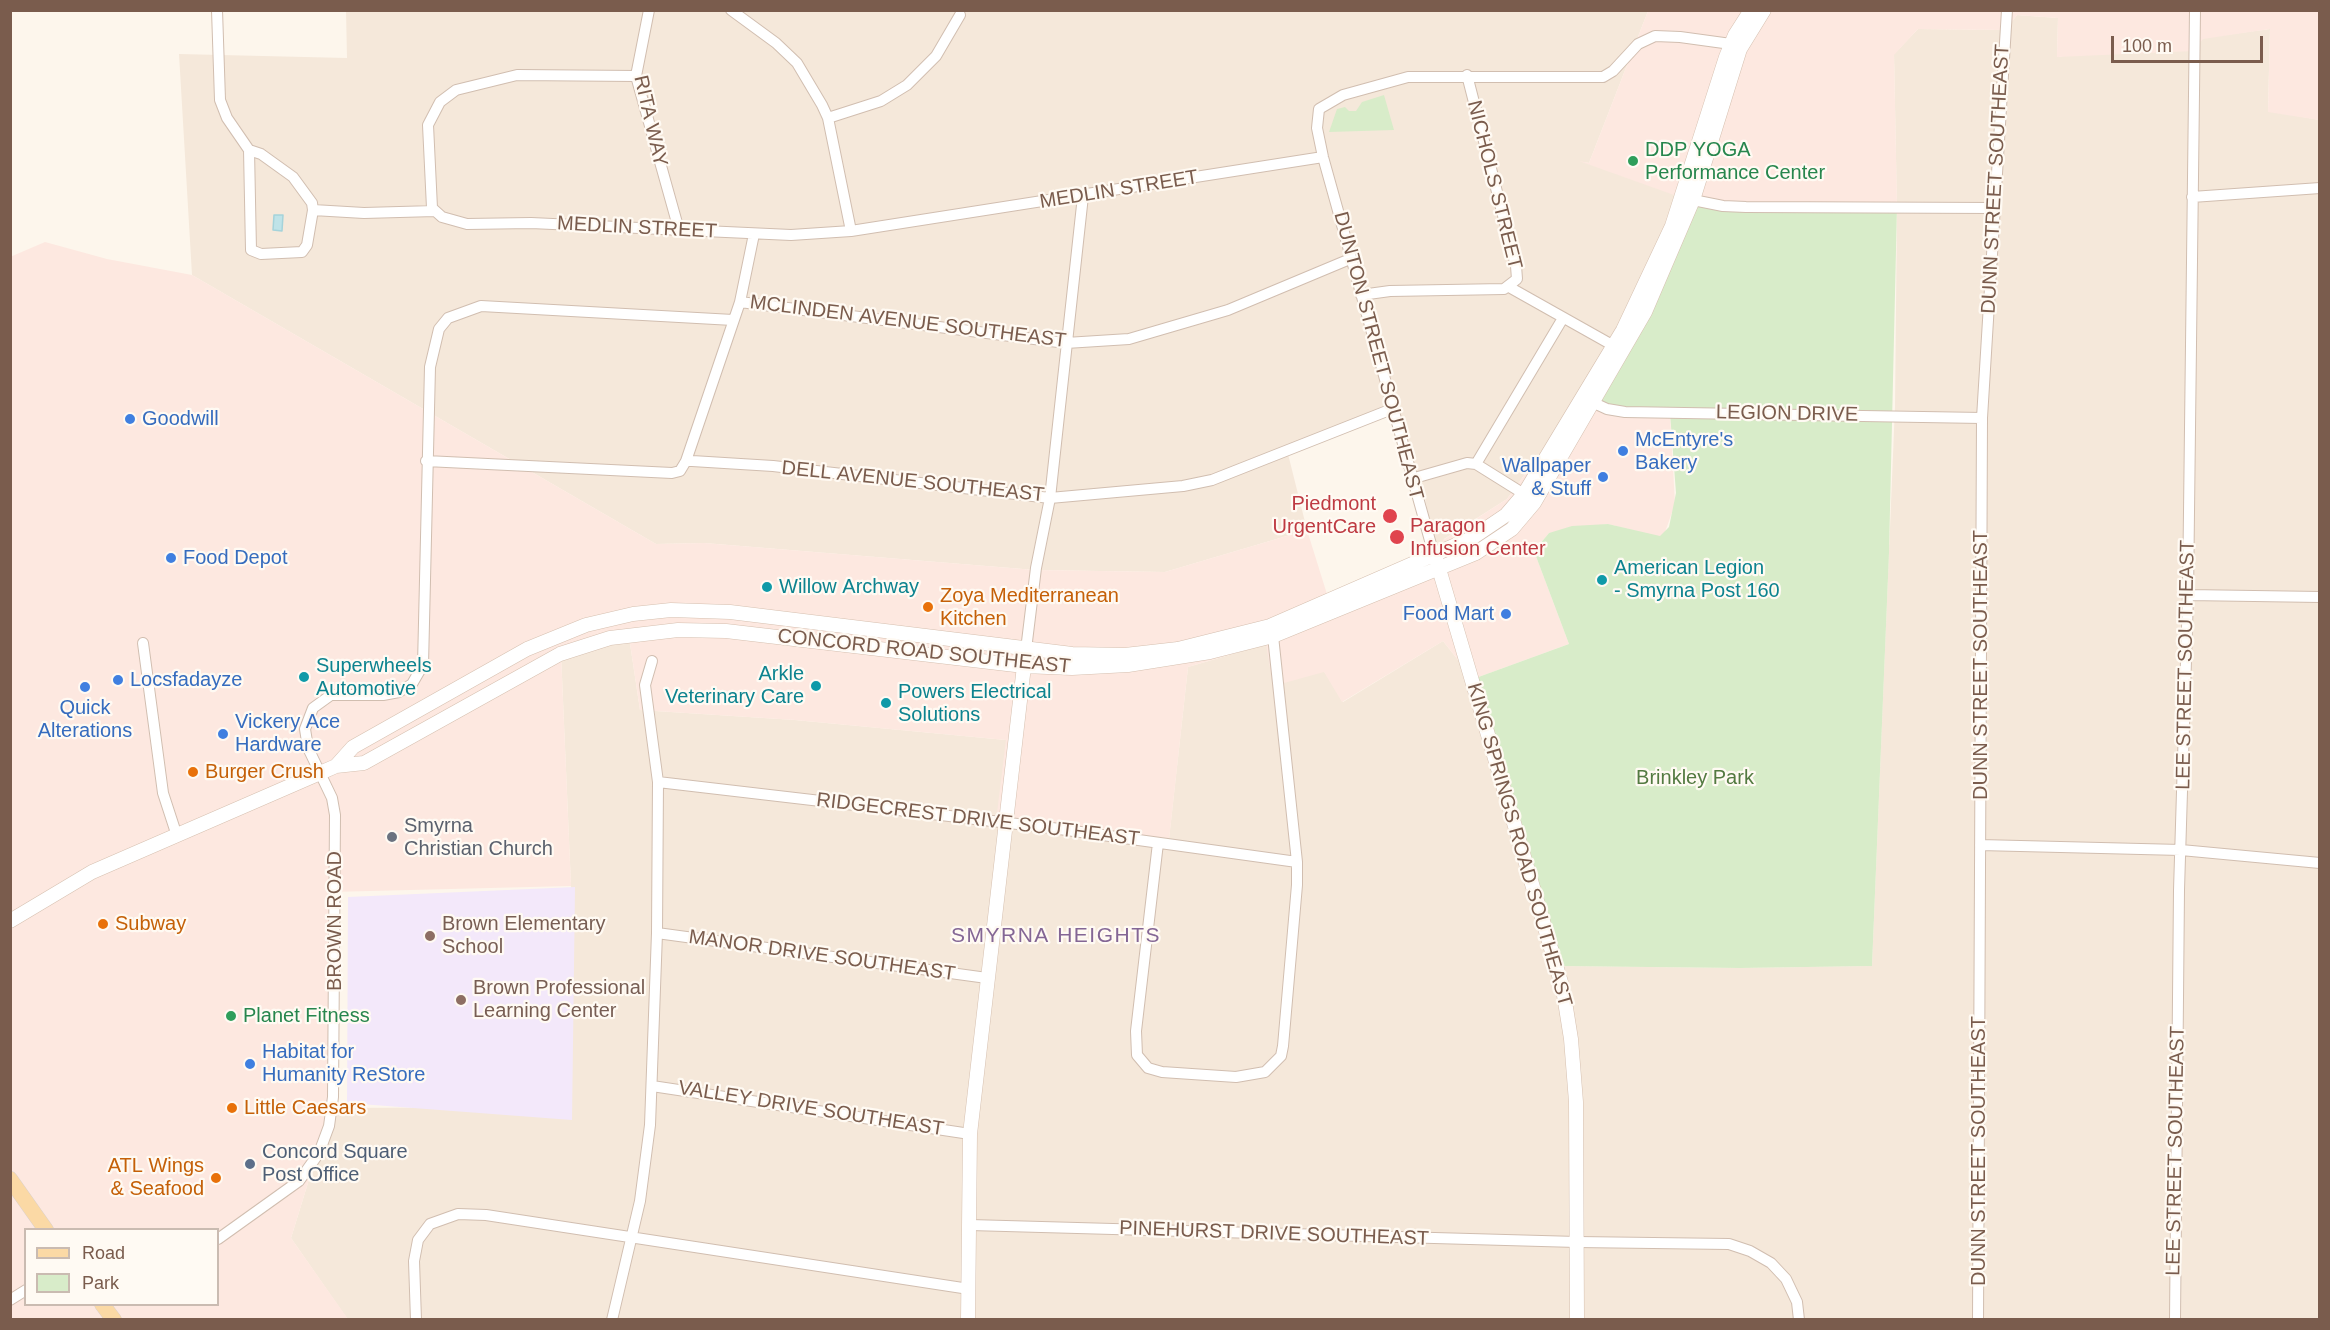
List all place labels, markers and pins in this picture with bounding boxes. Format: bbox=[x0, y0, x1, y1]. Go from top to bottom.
place label: DDP YOGA Performance Center bbox=[1645, 138, 1825, 185]
marker: DDP YOGA Performance Center bbox=[1626, 154, 1640, 168]
place label: Goodwill bbox=[142, 407, 219, 431]
marker: Goodwill bbox=[123, 412, 137, 426]
place label: McEntyre's Bakery bbox=[1635, 428, 1733, 475]
marker: McEntyre's Bakery bbox=[1616, 444, 1630, 458]
place label: Wallpaper & Stuff bbox=[1502, 454, 1591, 501]
marker: Wallpaper & Stuff bbox=[1596, 470, 1610, 484]
place label: Piedmont UrgentCare bbox=[1273, 492, 1376, 539]
marker: Piedmont UrgentCare bbox=[1381, 507, 1399, 525]
place label: Paragon Infusion Center bbox=[1410, 514, 1546, 561]
marker: Paragon Infusion Center bbox=[1388, 528, 1406, 546]
place label: Food Depot bbox=[183, 546, 288, 570]
marker: Food Depot bbox=[164, 551, 178, 565]
place label: American Legion - Smyrna Post 160 bbox=[1614, 556, 1780, 603]
marker: American Legion - Smyrna Post 160 bbox=[1595, 573, 1609, 587]
place label: Willow Archway bbox=[779, 575, 919, 599]
marker: Willow Archway bbox=[760, 580, 774, 594]
place label: Zoya Mediterranean Kitchen bbox=[940, 584, 1119, 631]
marker: Zoya Mediterranean Kitchen bbox=[921, 600, 935, 614]
place label: Food Mart bbox=[1403, 602, 1494, 626]
marker: Food Mart bbox=[1499, 607, 1513, 621]
place label: Superwheels Automotive bbox=[316, 654, 432, 701]
place label: Arkle Veterinary Care bbox=[665, 662, 804, 709]
place label: Locsfadayze bbox=[130, 668, 242, 692]
marker: Superwheels Automotive bbox=[297, 670, 311, 684]
marker: Locsfadayze bbox=[111, 673, 125, 687]
marker: Arkle Veterinary Care bbox=[809, 679, 823, 693]
marker: Quick Alterations bbox=[78, 680, 92, 694]
place label: Powers Electrical Solutions bbox=[898, 680, 1051, 727]
place label: Quick Alterations bbox=[38, 696, 132, 743]
marker: Powers Electrical Solutions bbox=[879, 696, 893, 710]
place label: Vickery Ace Hardware bbox=[235, 710, 340, 757]
marker: Vickery Ace Hardware bbox=[216, 727, 230, 741]
place label: Burger Crush bbox=[205, 760, 324, 784]
marker: Burger Crush bbox=[186, 765, 200, 779]
place label: Smyrna Christian Church bbox=[404, 814, 553, 861]
marker: Smyrna Christian Church bbox=[385, 830, 399, 844]
place label: Subway bbox=[115, 912, 186, 936]
place label: Brown Elementary School bbox=[442, 912, 605, 959]
marker: Subway bbox=[96, 917, 110, 931]
marker: Brown Elementary School bbox=[423, 929, 437, 943]
place label: Brown Professional Learning Center bbox=[473, 976, 645, 1023]
marker: Brown Professional Learning Center bbox=[454, 993, 468, 1007]
place label: Planet Fitness bbox=[243, 1004, 370, 1028]
marker: Planet Fitness bbox=[224, 1009, 238, 1023]
place label: Habitat for Humanity ReStore bbox=[262, 1040, 425, 1087]
marker: Habitat for Humanity ReStore bbox=[243, 1057, 257, 1071]
place label: Little Caesars bbox=[244, 1096, 366, 1120]
marker: Little Caesars bbox=[225, 1101, 239, 1115]
place label: Concord Square Post Office bbox=[262, 1140, 408, 1187]
place label: ATL Wings & Seafood bbox=[108, 1154, 204, 1201]
marker: Concord Square Post Office bbox=[243, 1157, 257, 1171]
marker: ATL Wings & Seafood bbox=[209, 1171, 223, 1185]

